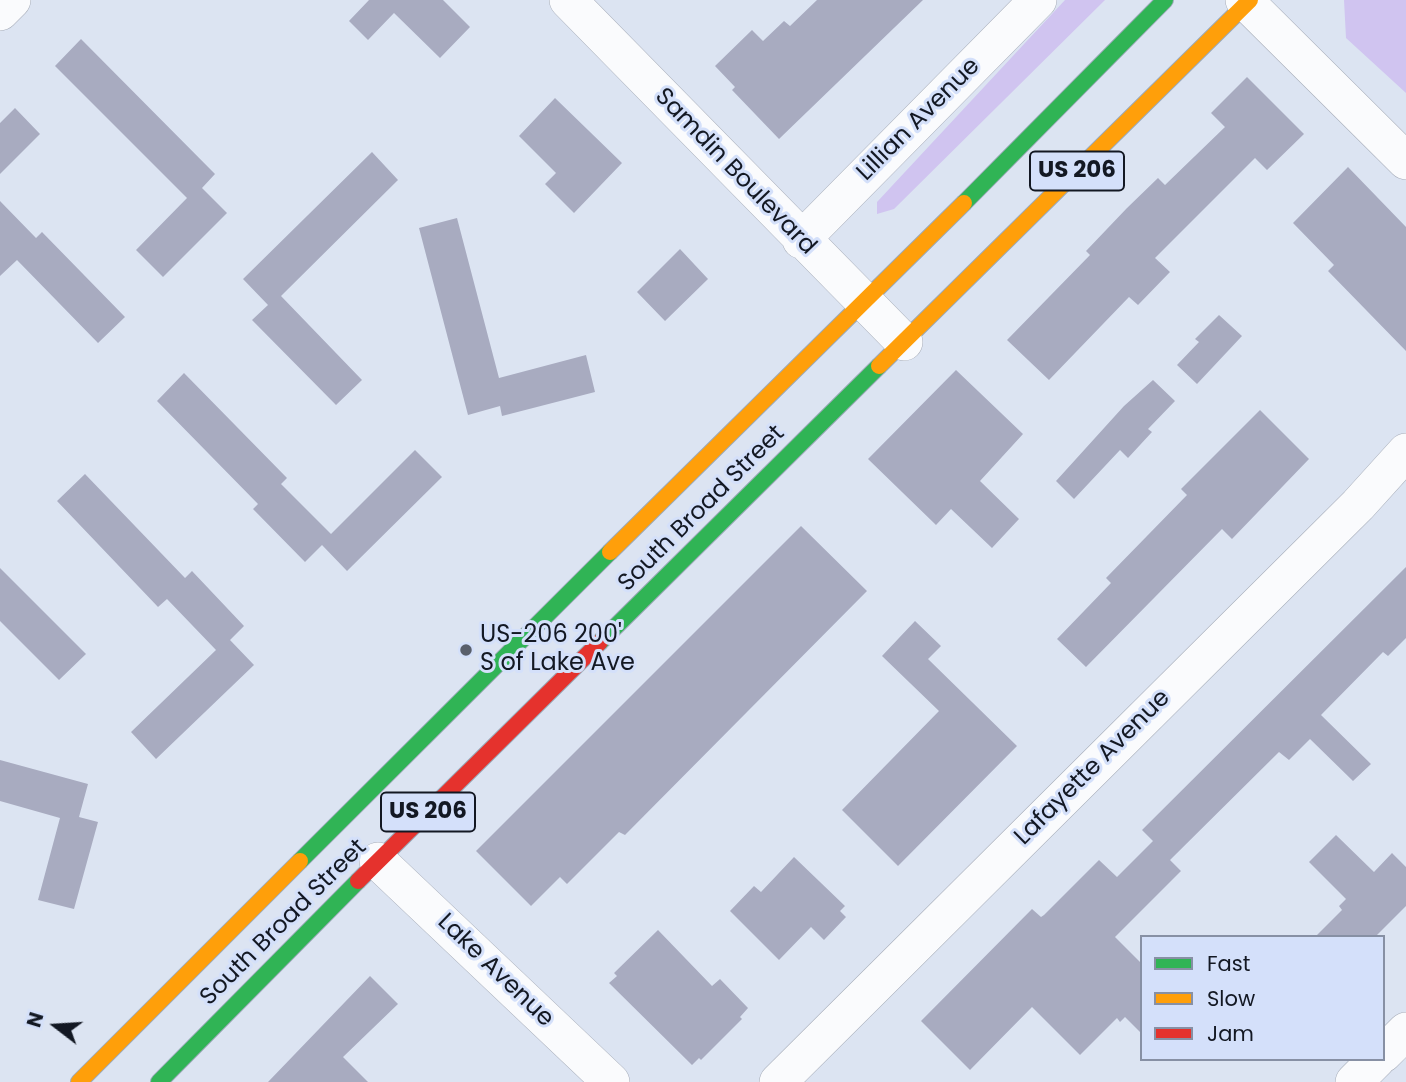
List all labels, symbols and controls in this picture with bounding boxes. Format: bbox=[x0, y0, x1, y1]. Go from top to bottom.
street label: Lillian Avenue bbox=[852, 53, 986, 187]
street label: Samdin Boulevard bbox=[648, 83, 822, 261]
road number: US 206 bbox=[1030, 152, 1124, 190]
street label: South Broad Street bbox=[613, 420, 791, 598]
place label: US-206 200' S of Lake Ave bbox=[480, 622, 635, 678]
marker: US-206 200' S of Lake Ave bbox=[458, 642, 474, 658]
street label: Lafayette Avenue bbox=[1009, 684, 1177, 852]
road number: US 206 bbox=[381, 792, 475, 832]
street label: South Broad Street bbox=[195, 834, 373, 1012]
street label: Lake Avenue bbox=[431, 908, 559, 1034]
legend bbox=[1140, 935, 1385, 1061]
text: Fast bbox=[1207, 949, 1250, 978]
text: Slow bbox=[1207, 984, 1255, 1013]
north arrow bbox=[21, 991, 91, 1061]
text: N bbox=[20, 1009, 50, 1031]
text: Jam bbox=[1207, 1019, 1254, 1048]

